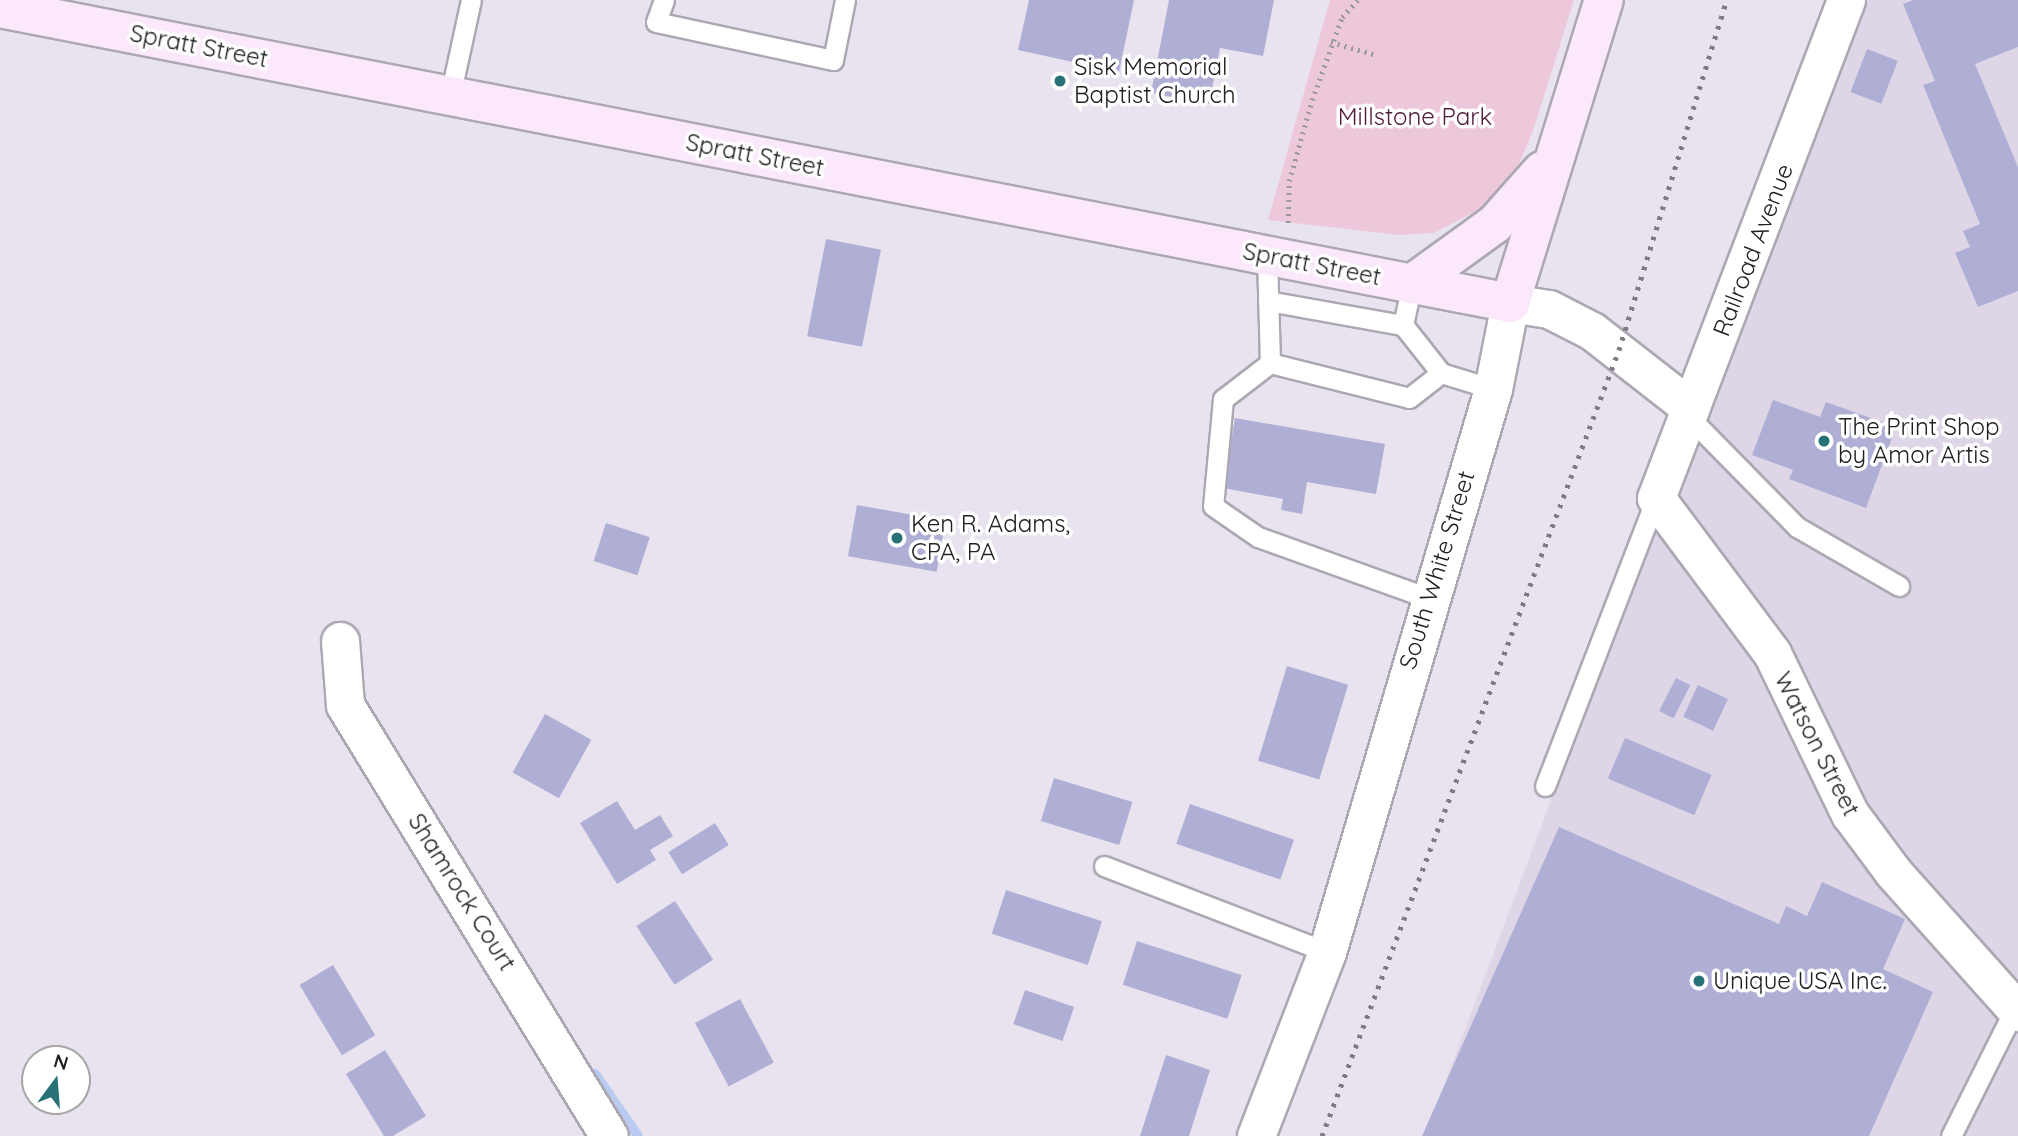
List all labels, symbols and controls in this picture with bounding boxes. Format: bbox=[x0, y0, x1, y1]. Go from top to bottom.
street label: Spratt Street bbox=[128, 19, 270, 73]
place label: Sisk Memorial Baptist Church bbox=[1074, 53, 1236, 109]
marker: Sisk Memorial Baptist Church bbox=[1052, 73, 1068, 89]
park label: Millstone Park bbox=[1338, 103, 1492, 131]
street label: Spratt Street bbox=[684, 128, 826, 182]
street label: Railroad Avenue bbox=[1707, 160, 1799, 340]
street label: Spratt Street bbox=[1241, 237, 1383, 291]
place label: The Print Shop by Amor Artis bbox=[1838, 413, 2000, 469]
marker: The Print Shop by Amor Artis bbox=[1816, 433, 1832, 449]
street label: South White Street bbox=[1393, 467, 1481, 673]
place label: Ken R. Adams, CPA, PA bbox=[911, 510, 1070, 566]
marker: Ken R. Adams, CPA, PA bbox=[889, 530, 905, 546]
street label: Watson Street bbox=[1768, 667, 1866, 821]
street label: Shamrock Court bbox=[402, 808, 522, 976]
place label: Unique USA Inc. bbox=[1713, 967, 1887, 995]
marker: Unique USA Inc. bbox=[1691, 973, 1707, 989]
north arrow bbox=[21, 1045, 91, 1115]
text: N bbox=[51, 1048, 71, 1075]

